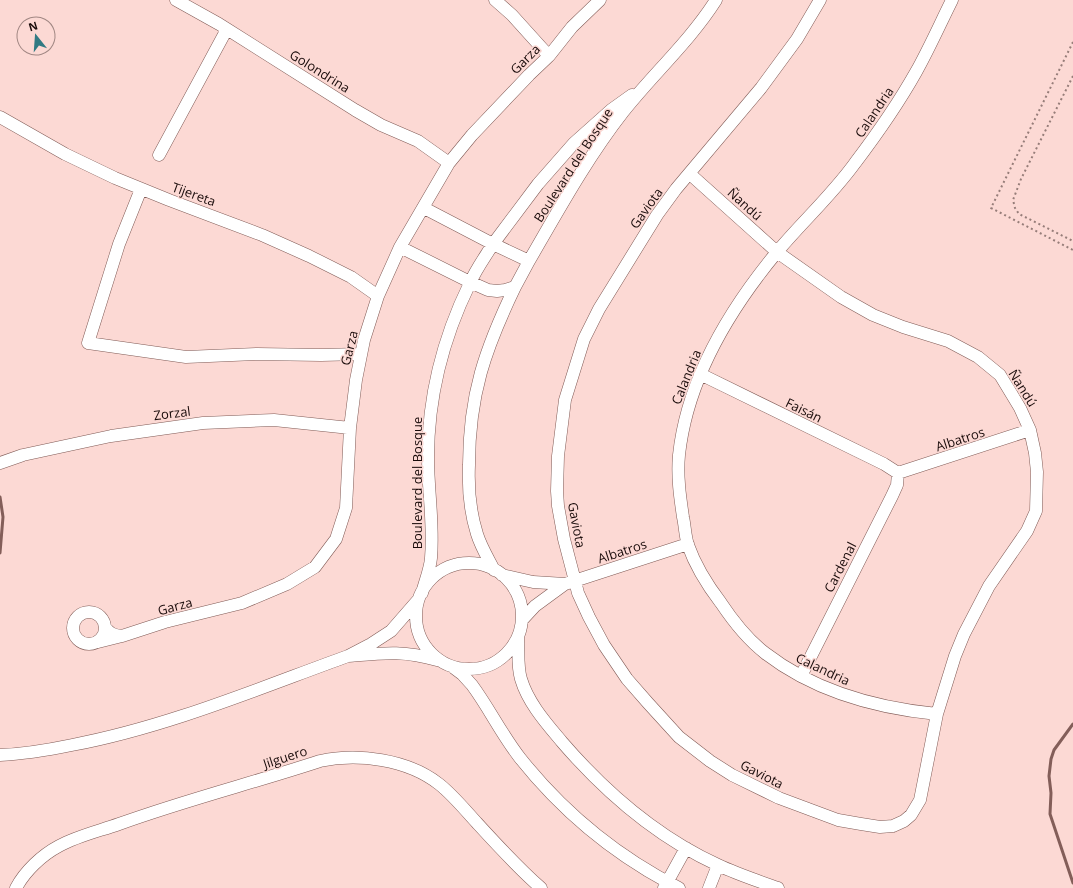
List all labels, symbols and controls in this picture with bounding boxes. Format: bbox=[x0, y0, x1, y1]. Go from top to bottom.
north arrow bbox=[16, 16, 56, 56]
text: N bbox=[26, 17, 39, 34]
street label: Garza bbox=[506, 40, 544, 78]
street label: Golondrina bbox=[286, 45, 354, 97]
street label: Calandria bbox=[850, 83, 898, 141]
street label: Boulevard del Bosque bbox=[529, 104, 617, 226]
street label: Tijereta bbox=[170, 178, 218, 210]
street label: Gaviota bbox=[625, 184, 667, 232]
street label: Ñandú bbox=[724, 184, 766, 224]
street label: Garza bbox=[336, 329, 362, 367]
street label: Calandria bbox=[667, 347, 705, 407]
street label: Ñandú bbox=[1005, 366, 1041, 410]
street label: Faisán bbox=[783, 393, 825, 427]
street label: Zorzal bbox=[152, 402, 192, 424]
street label: Boulevard del Bosque bbox=[408, 417, 426, 549]
street label: Albatros bbox=[933, 423, 987, 455]
street label: Gaviota bbox=[564, 501, 590, 549]
street label: Albatros bbox=[595, 535, 649, 567]
street label: Cardenal bbox=[820, 539, 860, 595]
street label: Garza bbox=[156, 593, 194, 619]
street label: Calandria bbox=[793, 649, 853, 689]
street label: Jilguero bbox=[259, 741, 310, 773]
street label: Gaviota bbox=[737, 756, 787, 792]

